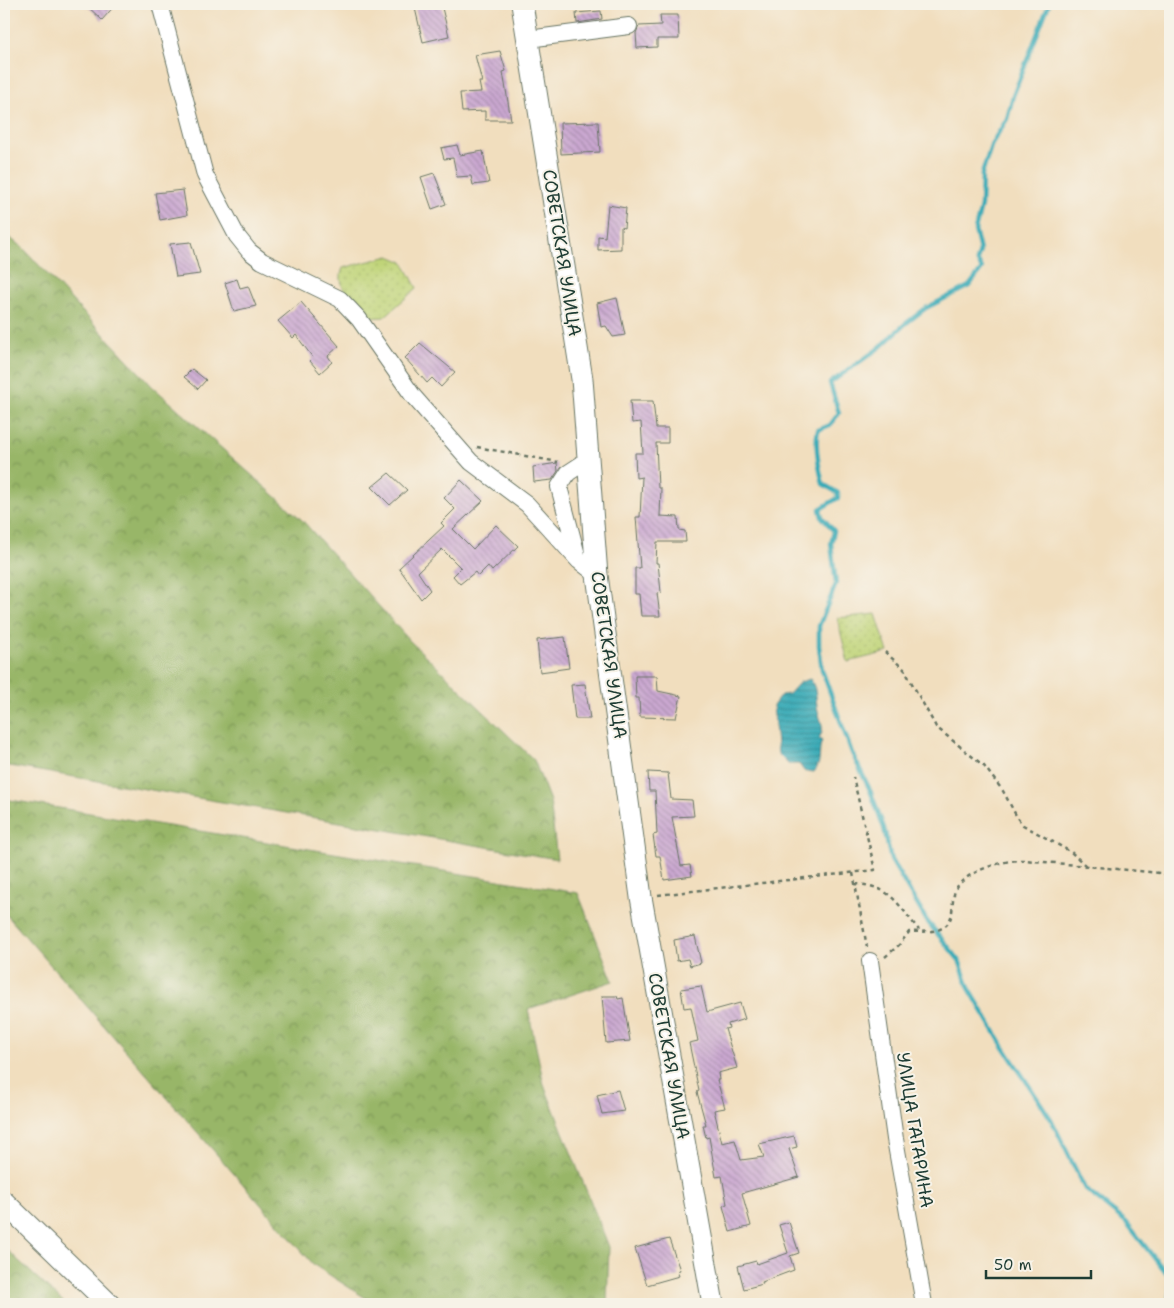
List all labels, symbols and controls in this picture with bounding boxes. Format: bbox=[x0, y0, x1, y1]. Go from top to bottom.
street label: СОВЕТСКАЯ УЛИЦА bbox=[537, 168, 587, 338]
street label: СОВЕТСКАЯ УЛИЦА bbox=[585, 570, 633, 740]
street label: СОВЕТСКАЯ УЛИЦА bbox=[643, 971, 695, 1141]
street label: УЛИЦА ГАГАРИНА bbox=[891, 1050, 939, 1210]
scale bar bbox=[986, 1248, 1092, 1280]
text: 50 m bbox=[994, 1255, 1032, 1275]

